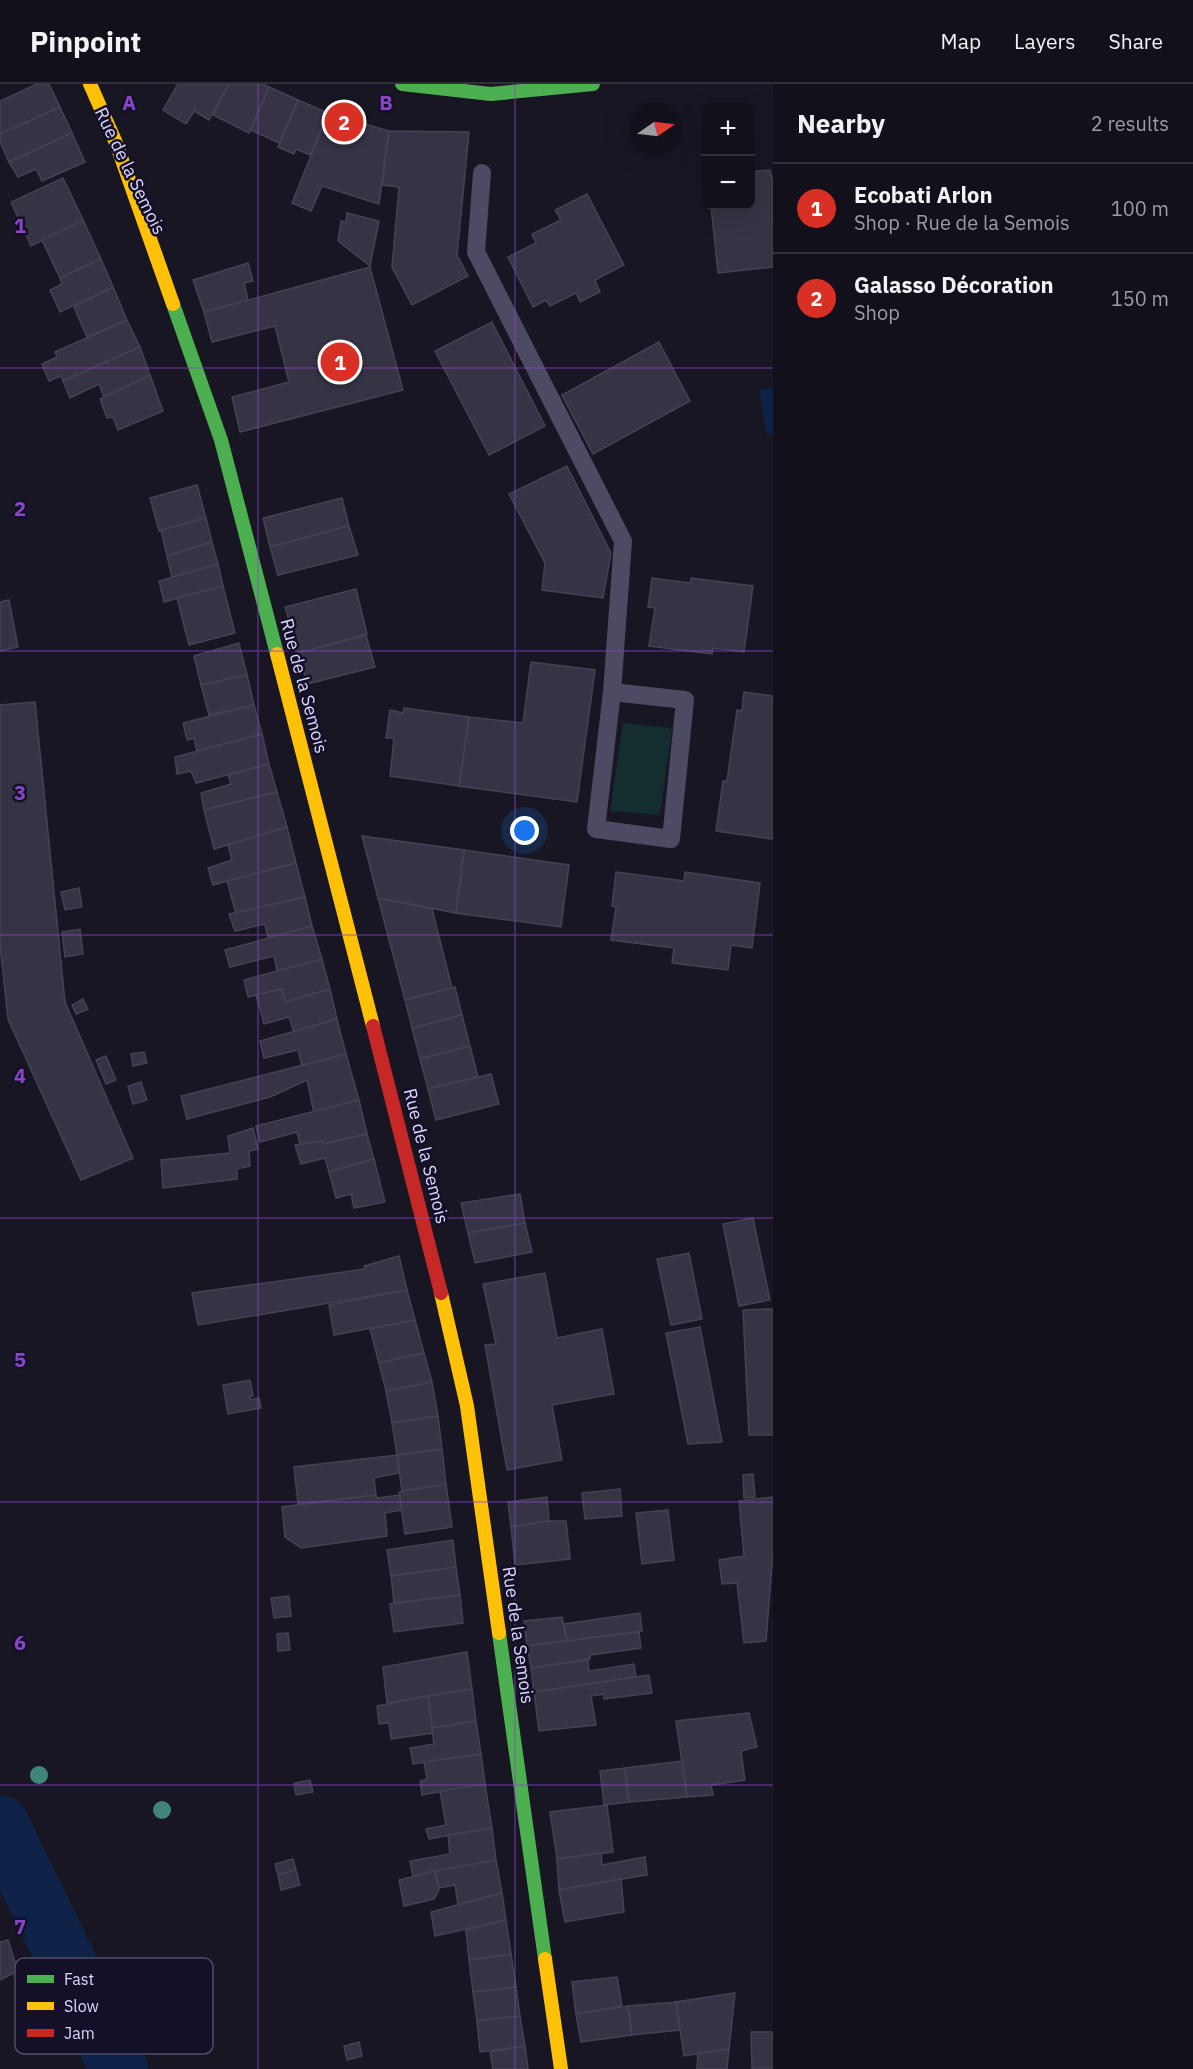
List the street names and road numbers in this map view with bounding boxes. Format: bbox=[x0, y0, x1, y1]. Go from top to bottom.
street label: Rue de la Semois bbox=[90, 103, 171, 238]
street label: Rue de la Semois bbox=[275, 616, 334, 756]
street label: Rue de la Semois bbox=[399, 1086, 454, 1226]
street label: Rue de la Semois bbox=[497, 1565, 540, 1705]

